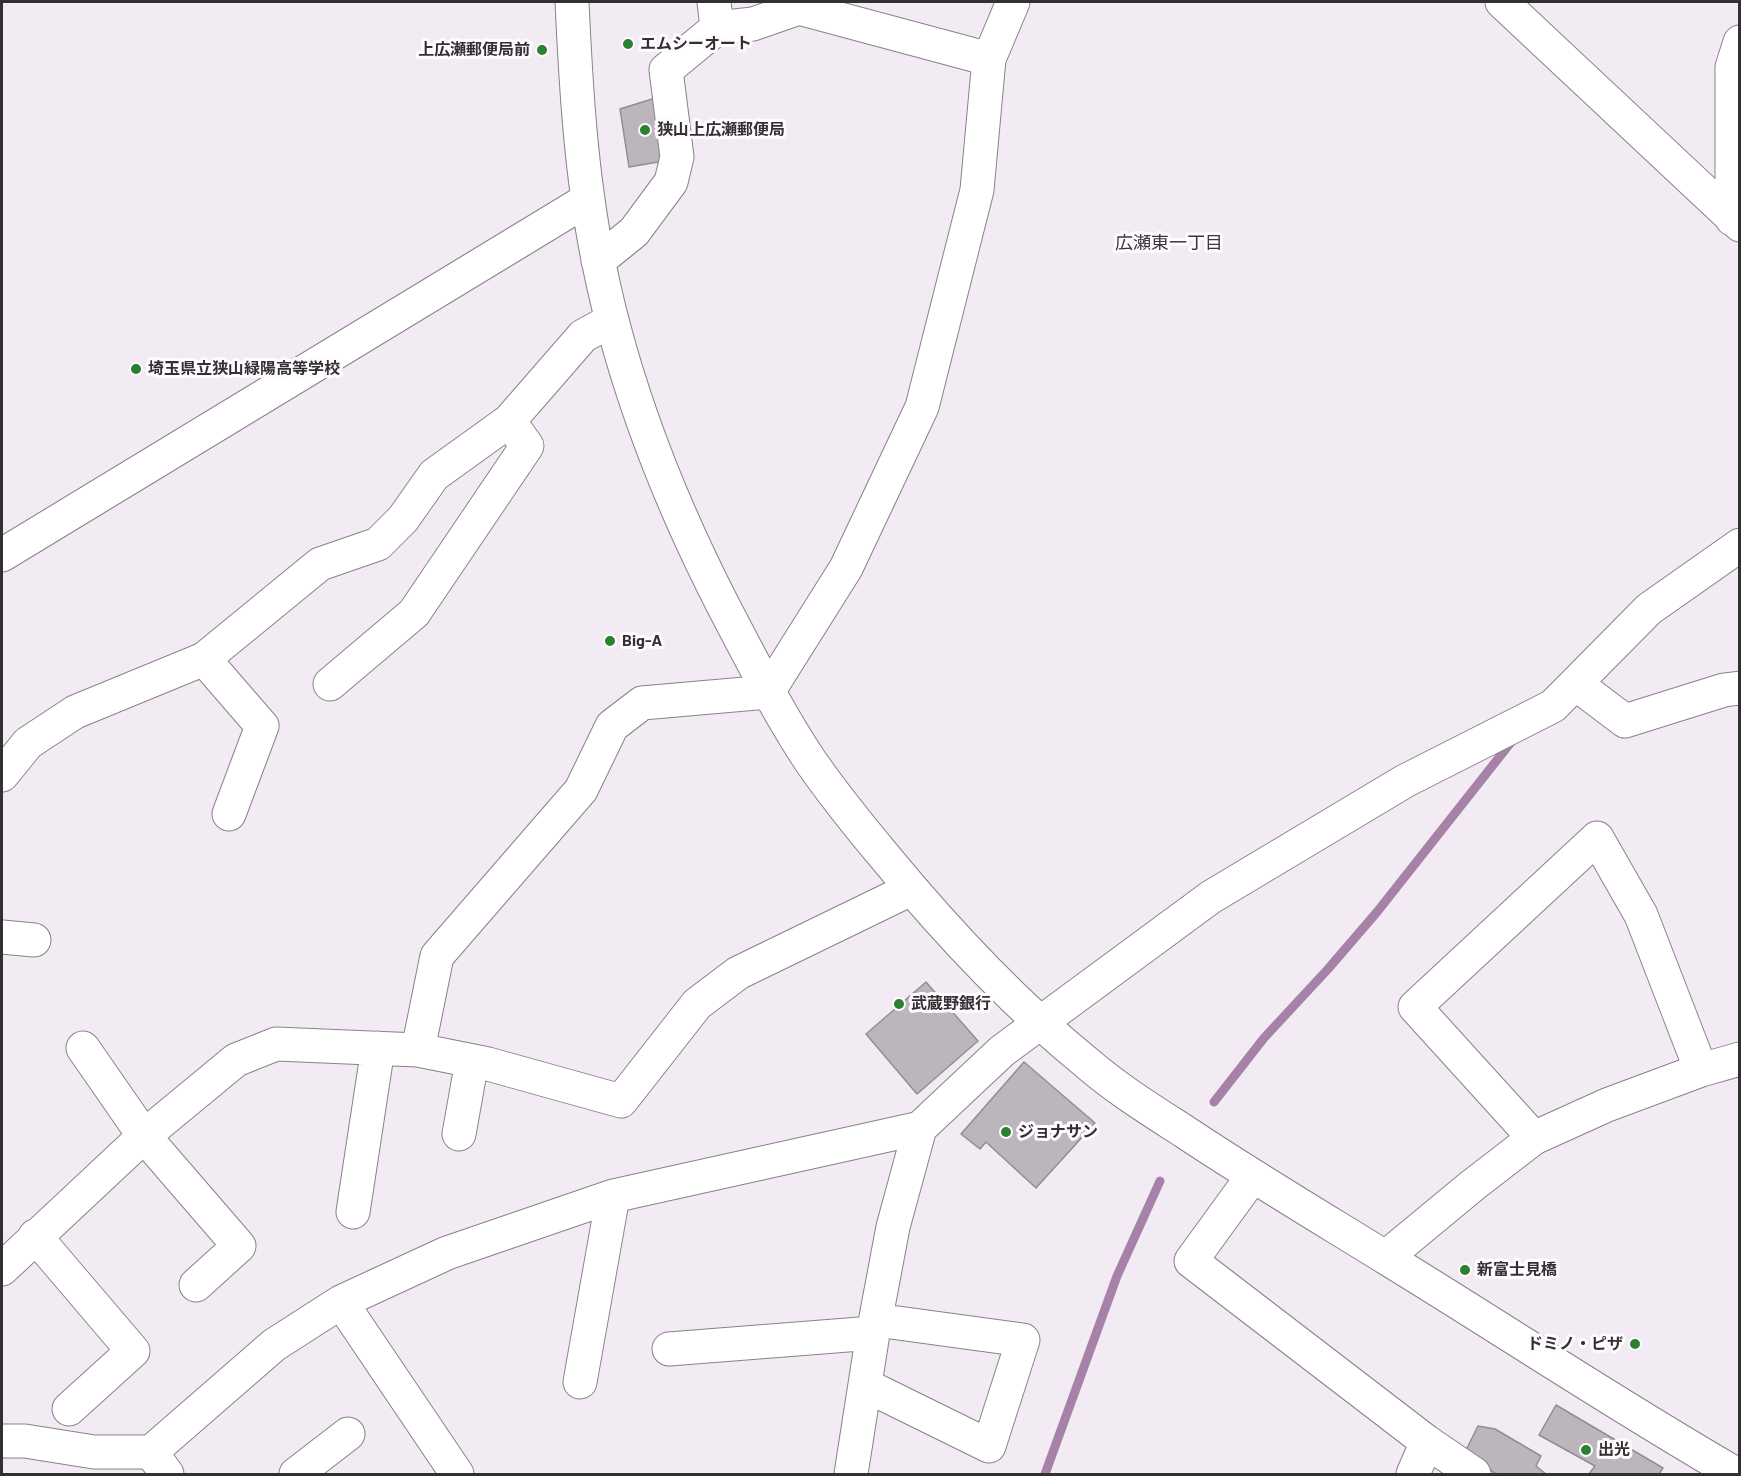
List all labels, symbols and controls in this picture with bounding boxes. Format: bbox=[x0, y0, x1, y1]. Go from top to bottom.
place label: エムシーオート bbox=[640, 34, 752, 54]
marker: エムシーオート bbox=[621, 37, 635, 51]
place label: 上広瀬郵便局前 bbox=[418, 40, 530, 60]
marker: 上広瀬郵便局前 bbox=[535, 43, 549, 57]
place label: 狭山上広瀬郵便局 bbox=[657, 120, 785, 140]
marker: 狭山上広瀬郵便局 bbox=[638, 123, 652, 137]
district label: 広瀬東一丁目 bbox=[1115, 232, 1223, 254]
place label: 埼玉県立狭山緑陽高等学校 bbox=[148, 359, 340, 379]
marker: 埼玉県立狭山緑陽高等学校 bbox=[129, 362, 143, 376]
place label: Big-A bbox=[622, 631, 662, 651]
marker: Big-A bbox=[603, 634, 617, 648]
place label: 武蔵野銀行 bbox=[911, 994, 991, 1014]
marker: 武蔵野銀行 bbox=[892, 997, 906, 1011]
place label: ジョナサン bbox=[1018, 1122, 1098, 1142]
marker: ジョナサン bbox=[999, 1125, 1013, 1139]
place label: 新富士見橋 bbox=[1477, 1260, 1557, 1280]
marker: 新富士見橋 bbox=[1458, 1263, 1472, 1277]
place label: ドミノ・ピザ bbox=[1527, 1334, 1623, 1354]
marker: ドミノ・ピザ bbox=[1628, 1337, 1642, 1351]
place label: 出光 bbox=[1598, 1440, 1630, 1460]
marker: 出光 bbox=[1579, 1443, 1593, 1457]

